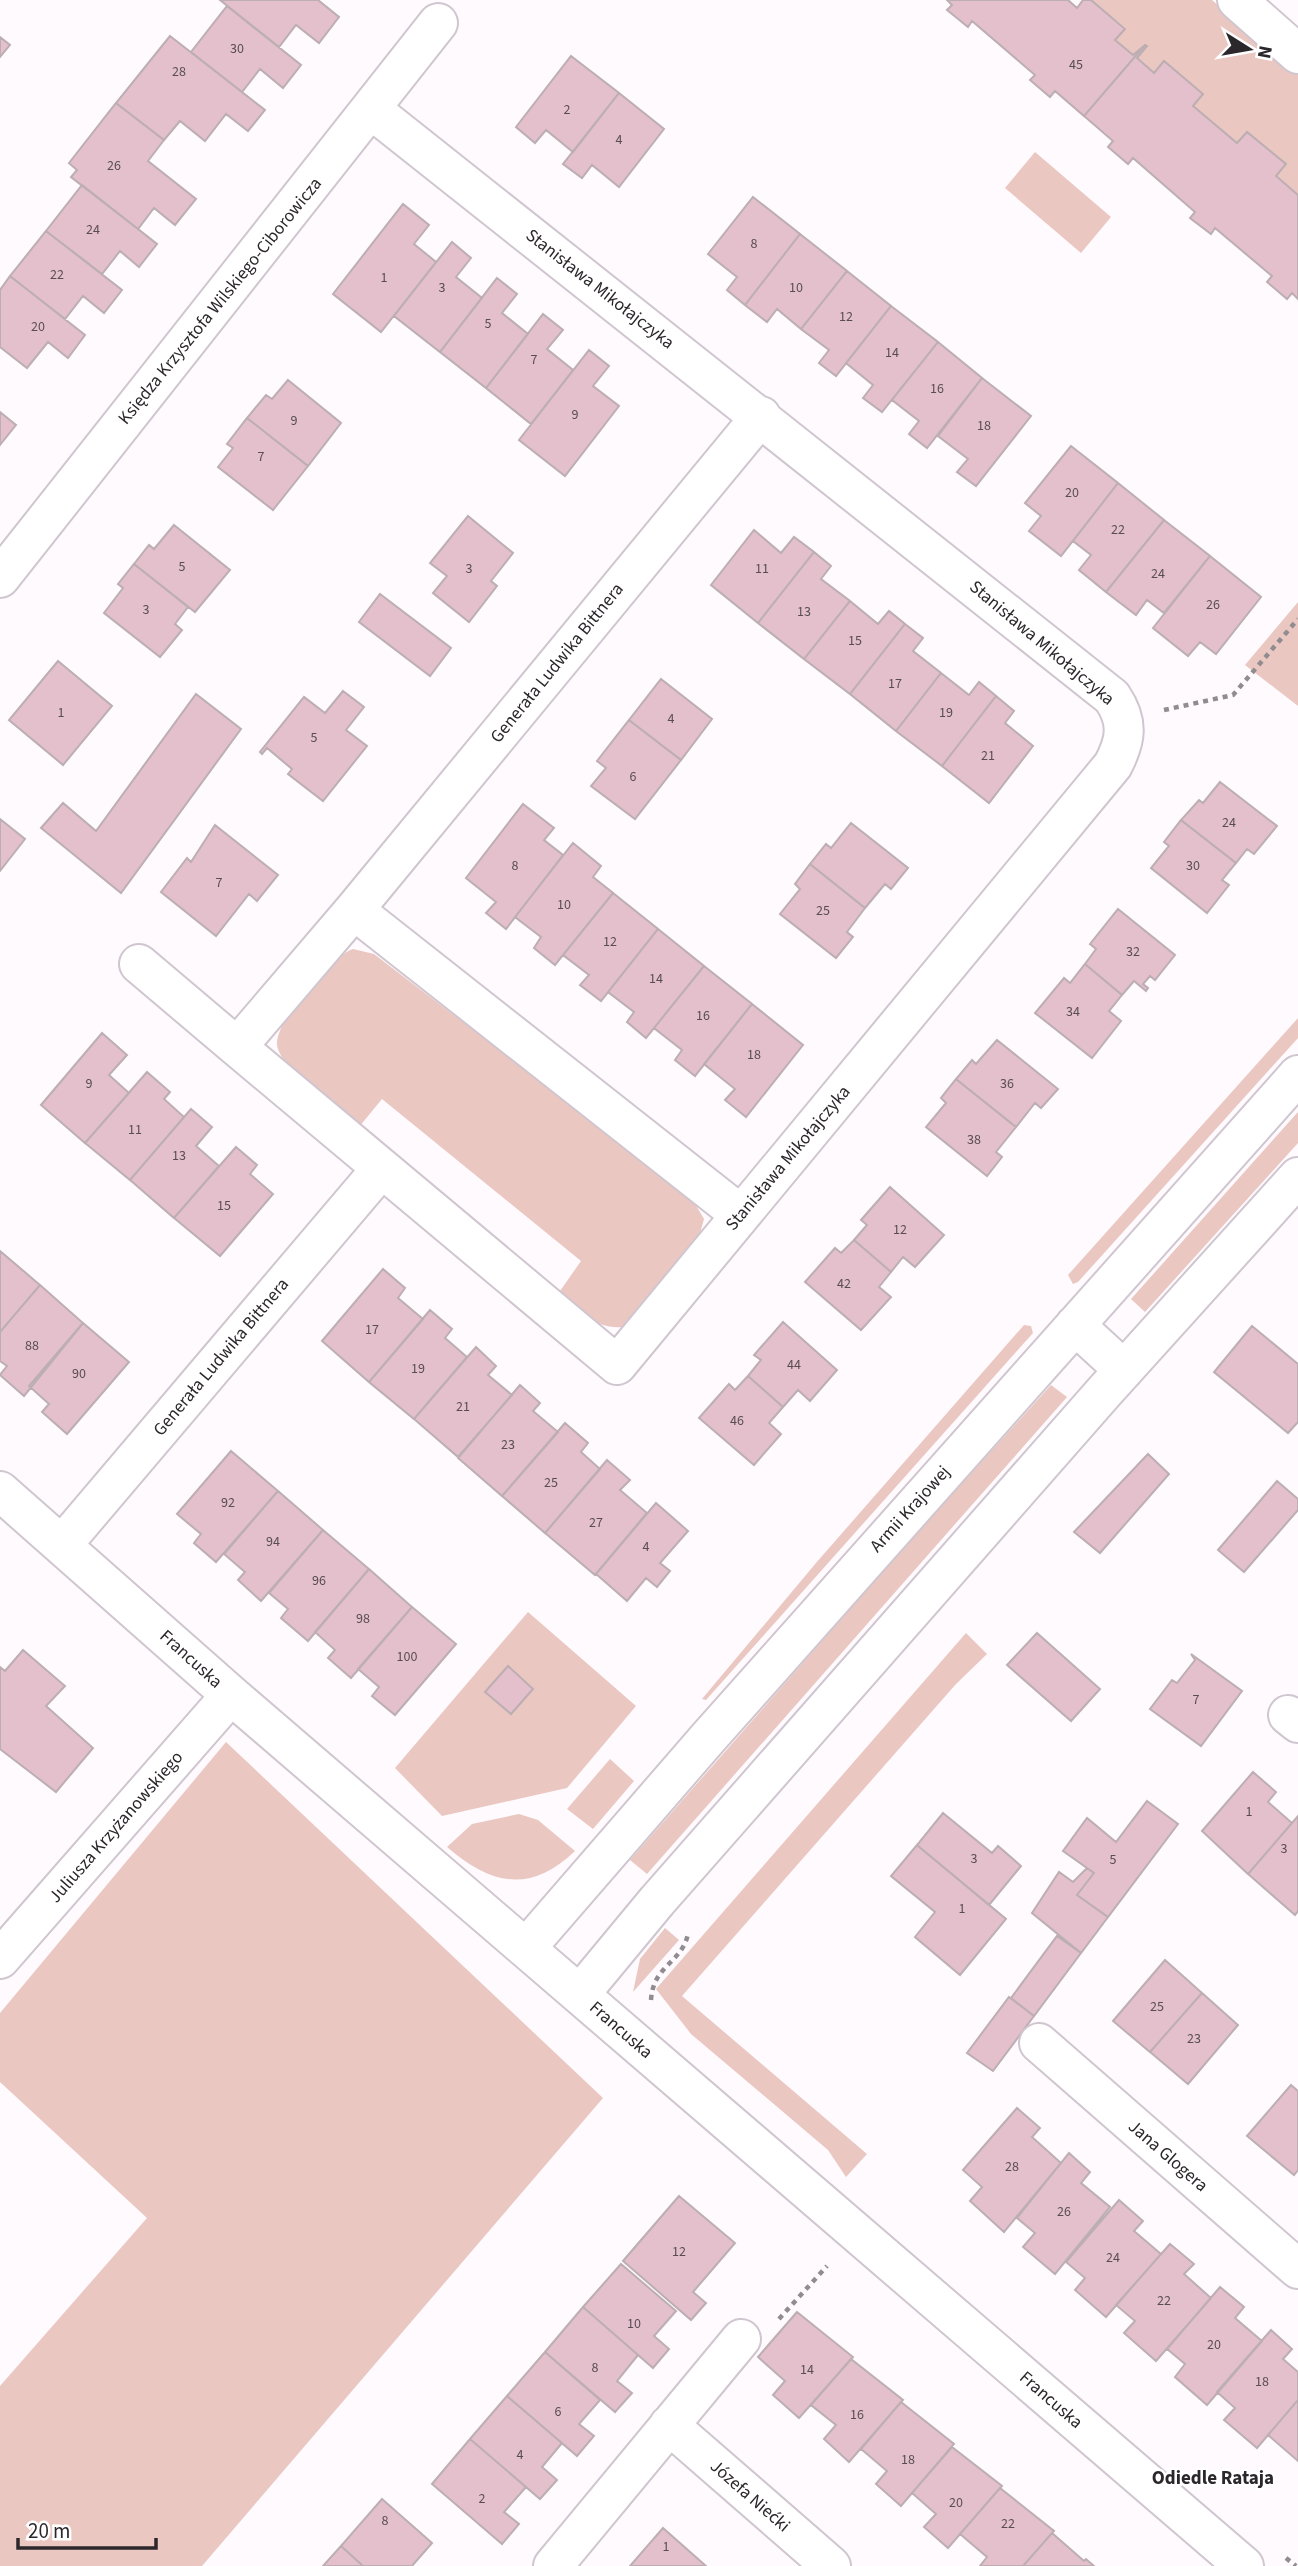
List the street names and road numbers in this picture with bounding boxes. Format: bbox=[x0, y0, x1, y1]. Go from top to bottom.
street label: Księdza Krzysztofa Wilskiego-Ciborowicza bbox=[112, 172, 328, 430]
street label: Stanisława Mikołajczyka bbox=[520, 223, 680, 355]
street label: Stanisława Mikołajczyka bbox=[964, 575, 1120, 711]
street label: Generała Ludwika Bittnera bbox=[485, 578, 629, 748]
street label: Stanisława Mikołajczyka bbox=[720, 1080, 856, 1236]
street label: Generała Ludwika Bittnera bbox=[147, 1273, 295, 1441]
street label: Armii Krajowej bbox=[864, 1460, 956, 1558]
street label: Francuska bbox=[154, 1624, 228, 1694]
street label: Juliusza Krzyżanowskiego bbox=[43, 1746, 189, 1908]
street label: Francuska bbox=[584, 1995, 658, 2065]
street label: Jana Glogera bbox=[1123, 2114, 1213, 2198]
street label: Francuska bbox=[1014, 2365, 1088, 2435]
street label: Józefa Niećki bbox=[705, 2454, 795, 2538]

